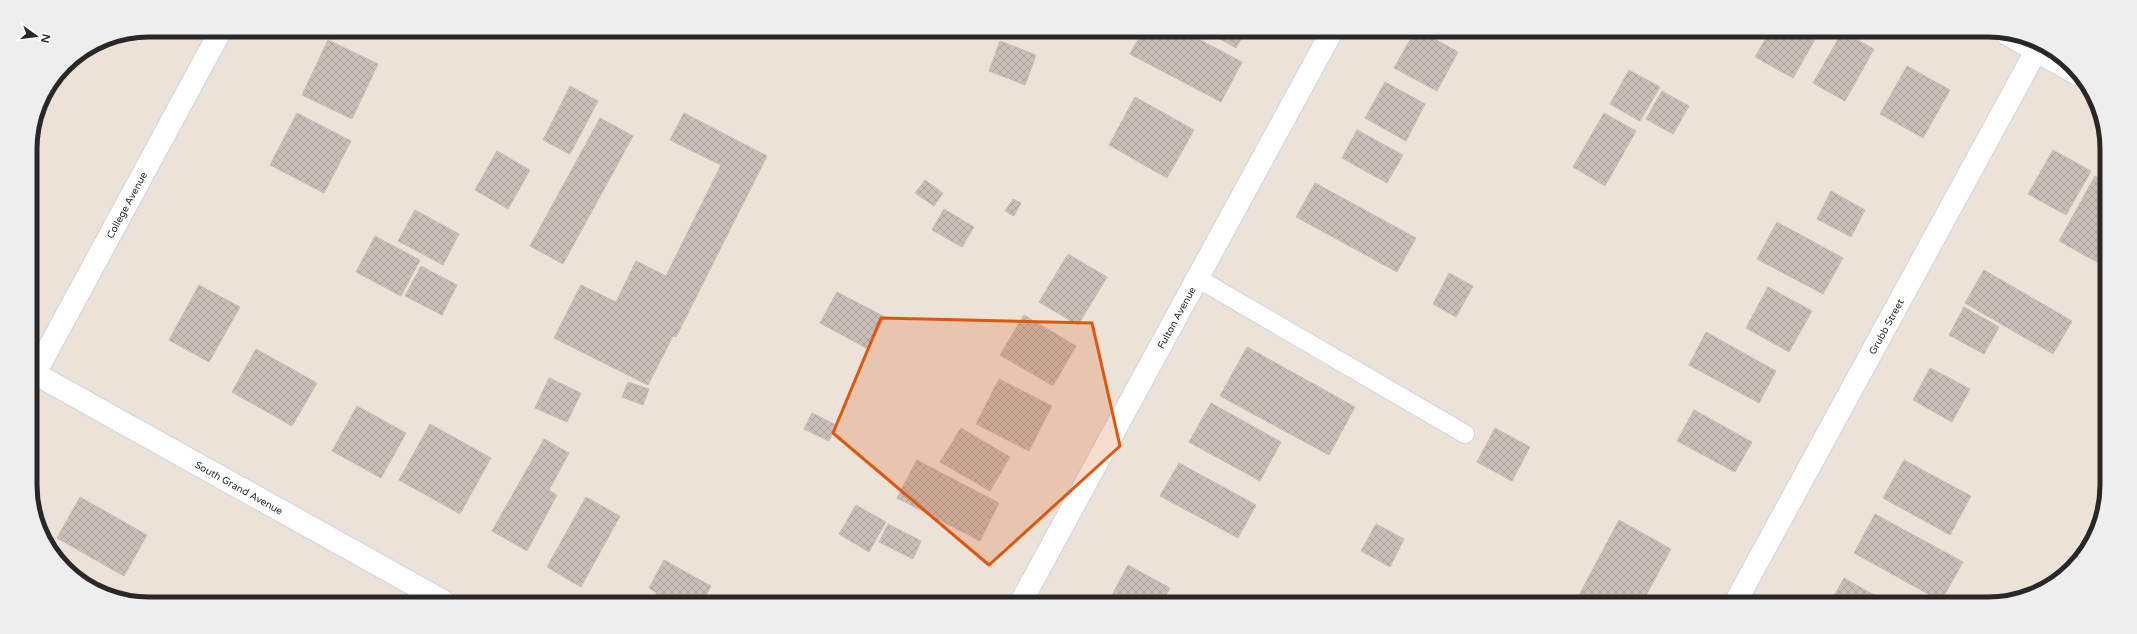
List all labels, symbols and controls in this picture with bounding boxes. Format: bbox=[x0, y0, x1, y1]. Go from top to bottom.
north arrow bbox=[16, 16, 56, 56]
text: N bbox=[38, 32, 53, 44]
street label: College Avenue bbox=[104, 170, 150, 241]
street label: Fulton Avenue bbox=[1155, 285, 1199, 351]
street label: Grubb Street bbox=[1867, 297, 1907, 357]
street label: South Grand Avenue bbox=[192, 459, 285, 518]

